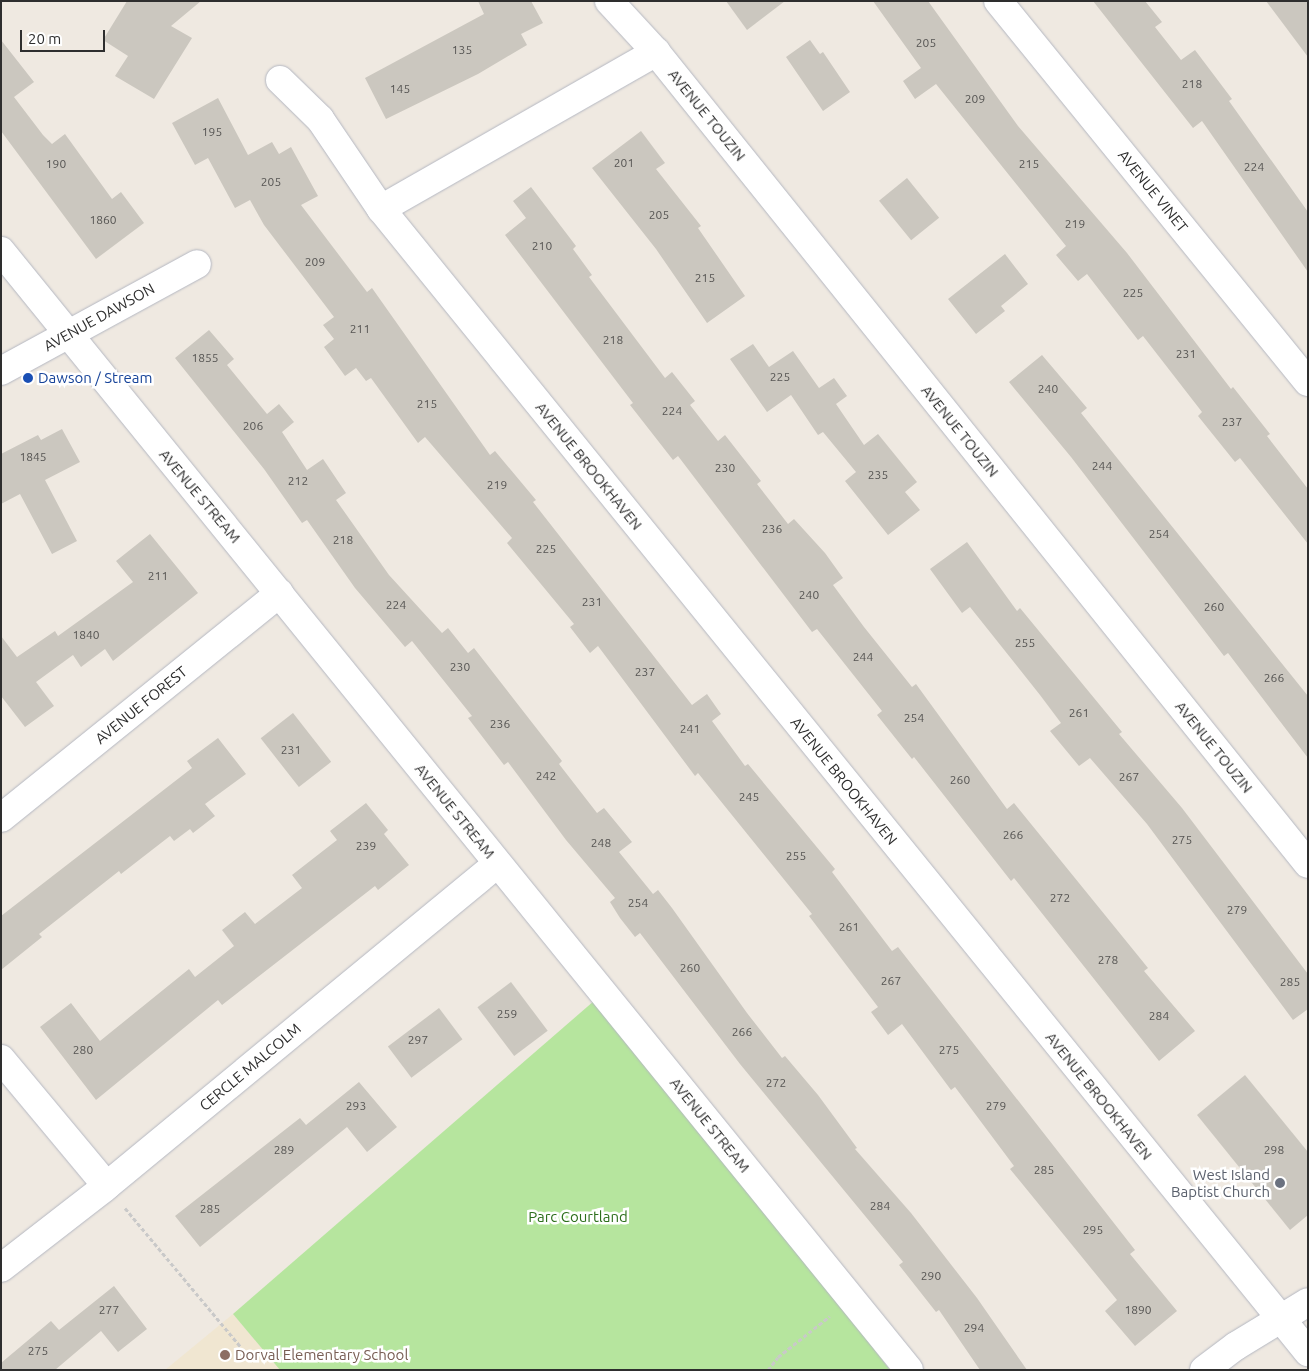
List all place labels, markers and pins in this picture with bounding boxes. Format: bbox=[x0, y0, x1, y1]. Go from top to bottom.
place label: Dawson / Stream bbox=[38, 369, 153, 387]
marker: Dawson / Stream bbox=[22, 372, 34, 384]
place label: West Island Baptist Church bbox=[1171, 1165, 1270, 1200]
marker: West Island Baptist Church bbox=[1274, 1177, 1286, 1189]
place label: Dorval Elementary School bbox=[235, 1346, 408, 1364]
marker: Dorval Elementary School bbox=[219, 1349, 231, 1361]

